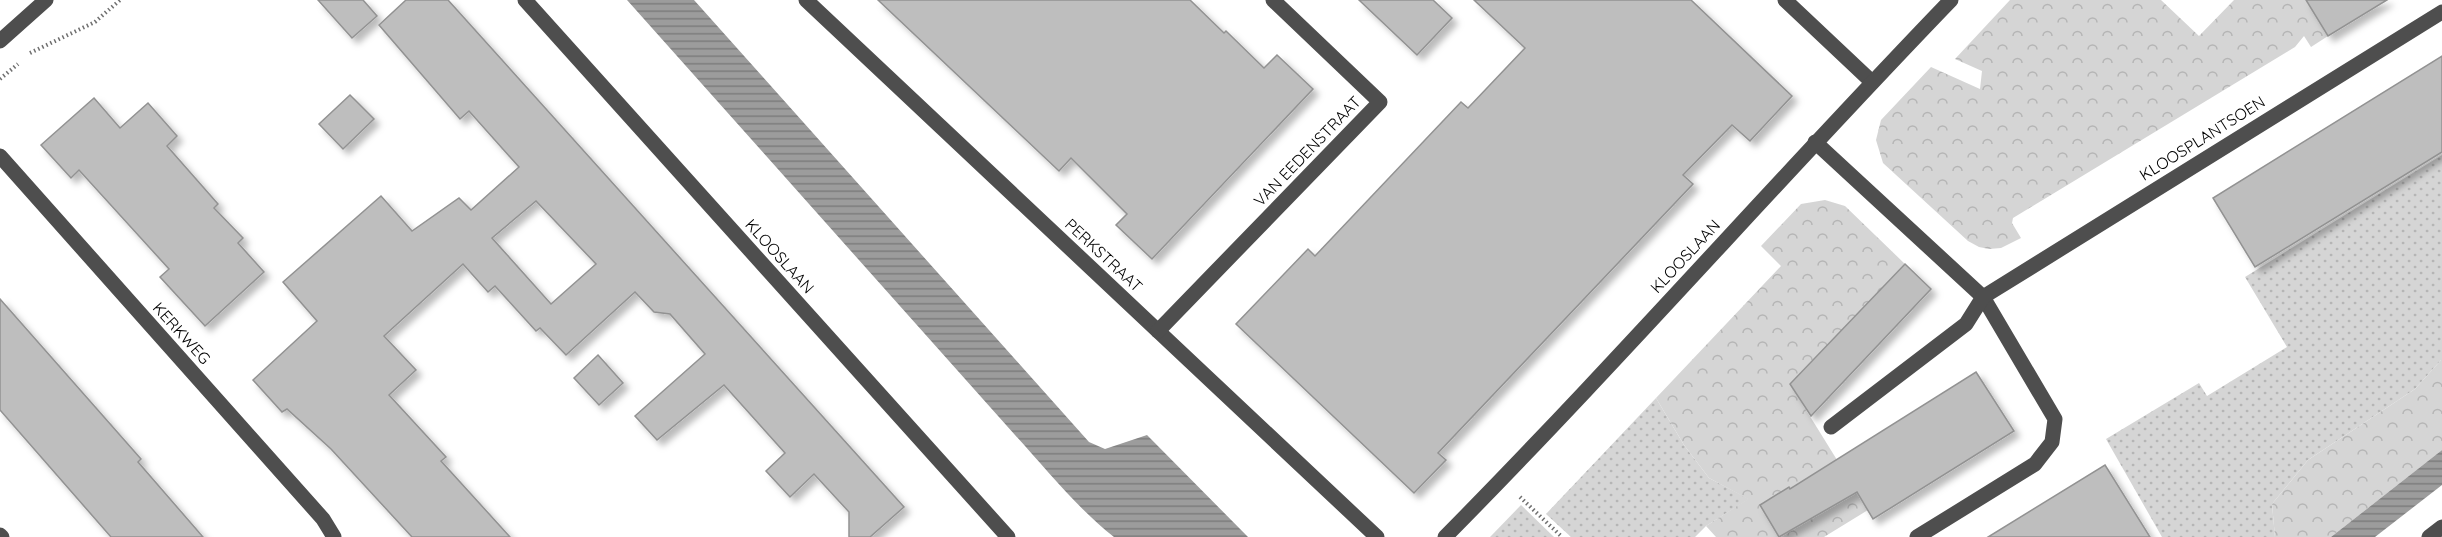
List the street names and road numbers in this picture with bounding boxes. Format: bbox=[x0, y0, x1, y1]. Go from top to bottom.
street label: VAN EEDENSTRAAT bbox=[1249, 91, 1365, 210]
street label: KLOOSPLANTSOEN bbox=[2135, 91, 2269, 185]
street label: PERKSTRAAT bbox=[1061, 214, 1147, 296]
street label: KLOOSLAAN bbox=[741, 215, 819, 297]
street label: KLOOSLAAN bbox=[1646, 215, 1724, 297]
street label: KERKWEG bbox=[149, 298, 215, 368]

